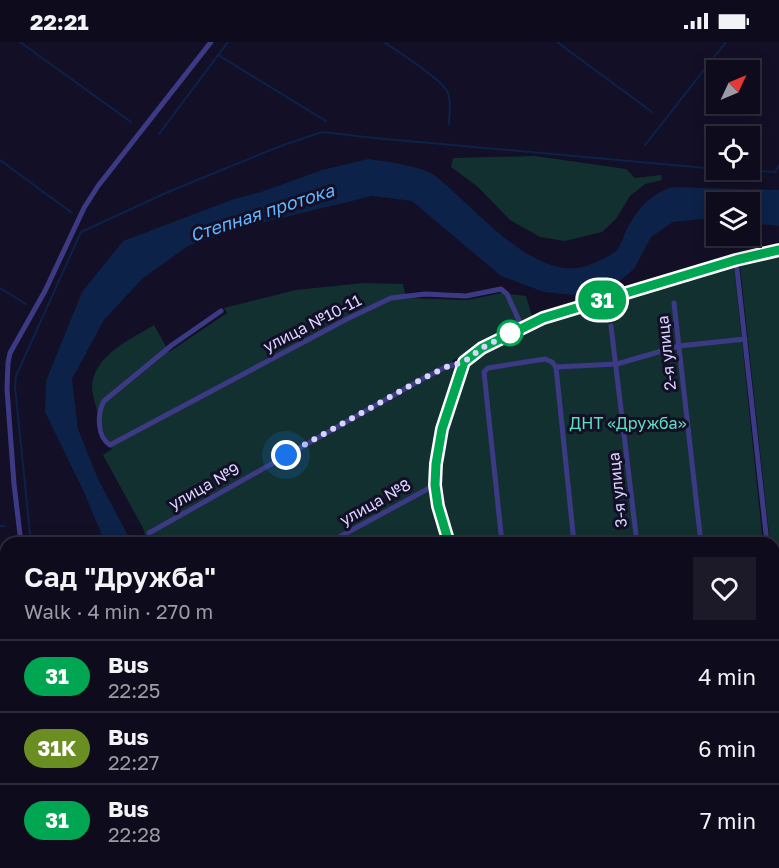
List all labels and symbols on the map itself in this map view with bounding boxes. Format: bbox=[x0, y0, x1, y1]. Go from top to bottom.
north arrow bbox=[706, 60, 760, 114]
water label: Степная протока bbox=[187, 178, 337, 246]
line badge: 31 bbox=[575, 280, 629, 320]
street label: улица №10-11 bbox=[259, 290, 365, 356]
street label: 2-я улица bbox=[652, 314, 680, 392]
unlabelled marker bbox=[497, 320, 523, 346]
park label: ДНТ «Дружба» bbox=[570, 413, 687, 433]
your location bbox=[271, 440, 301, 470]
street label: 3-я улица bbox=[603, 451, 631, 529]
street label: улица №9 bbox=[165, 458, 243, 514]
street label: улица №8 bbox=[336, 474, 414, 530]

